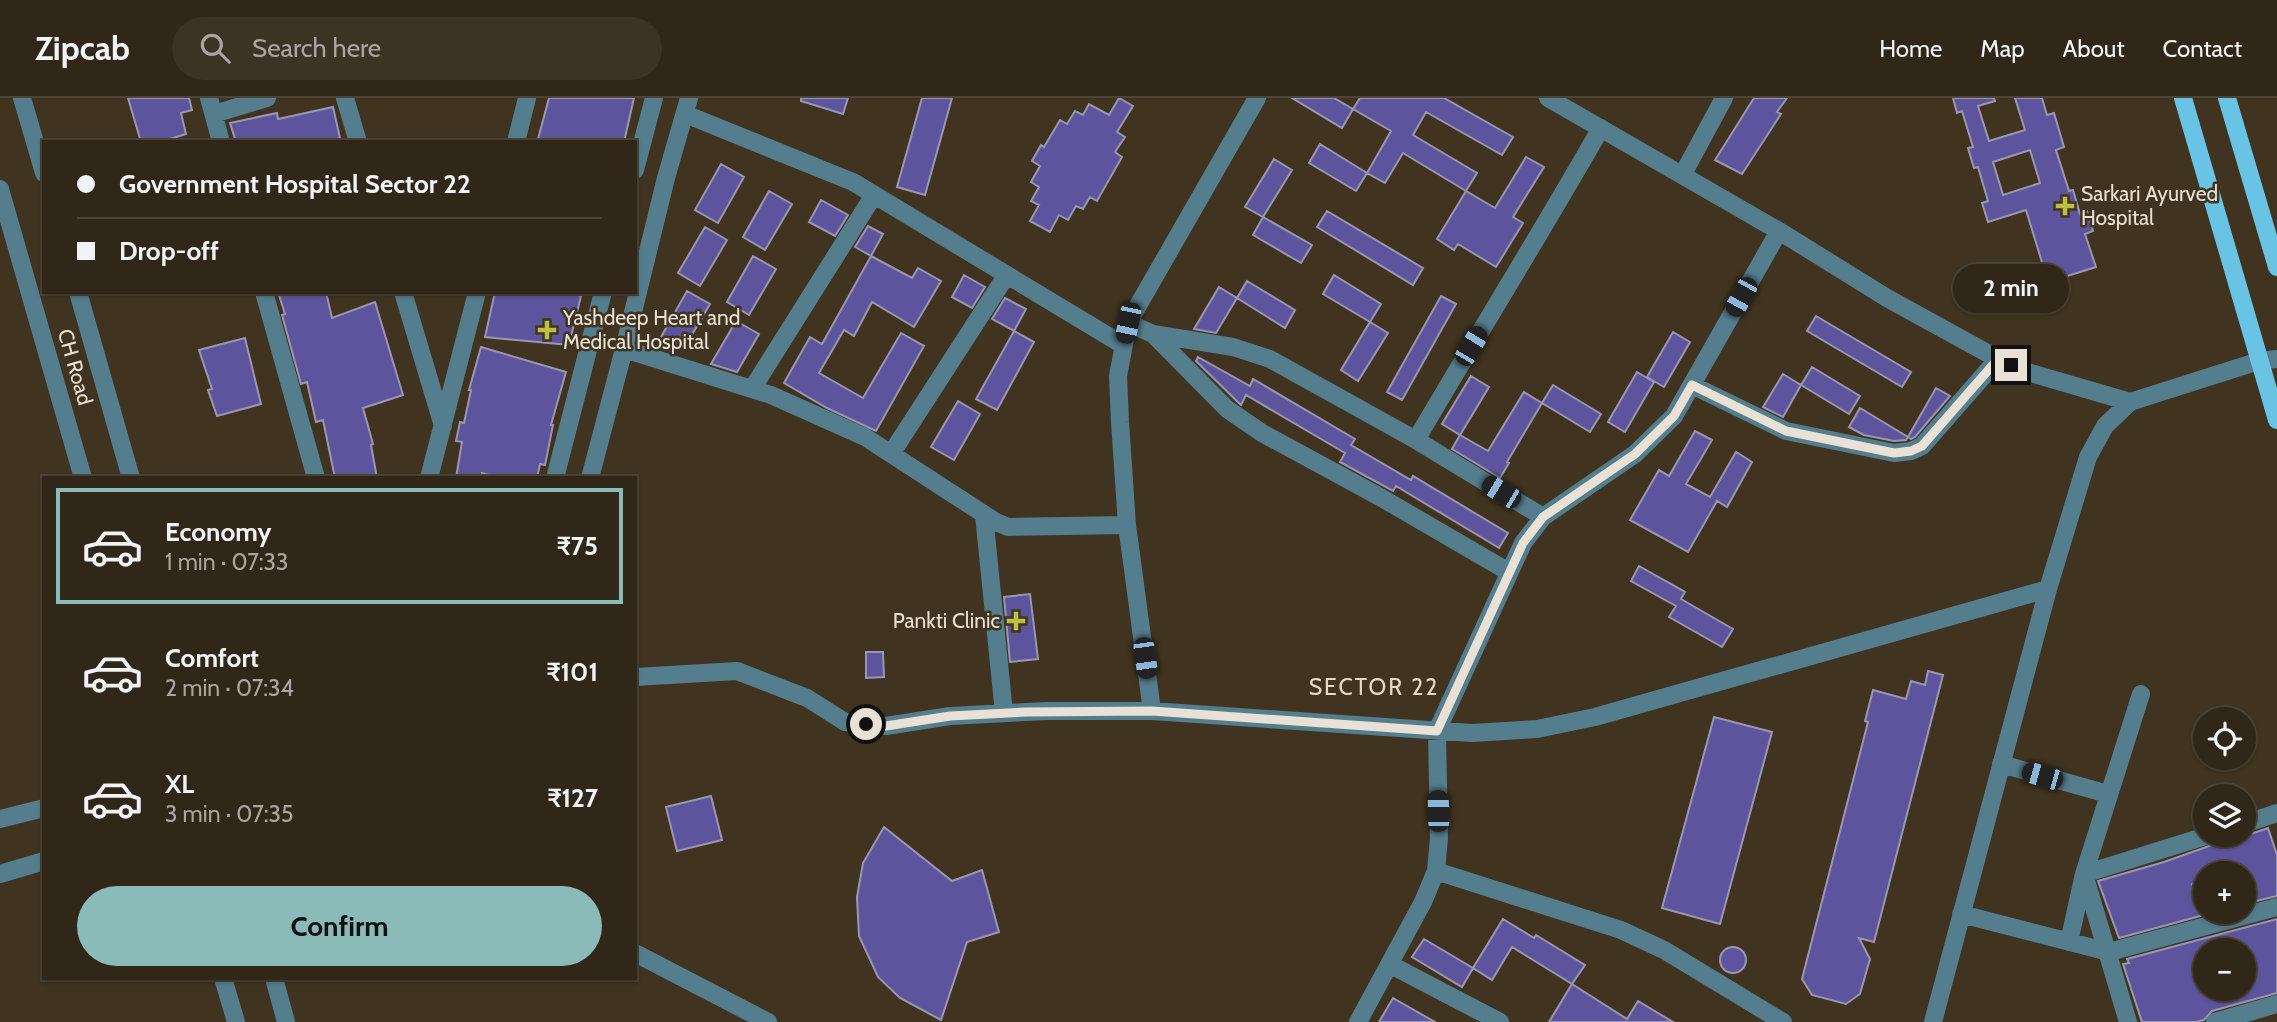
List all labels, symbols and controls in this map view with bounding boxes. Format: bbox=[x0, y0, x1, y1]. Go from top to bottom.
search box bbox=[172, 17, 662, 80]
text: Zipcab bbox=[35, 28, 130, 68]
icon: search bbox=[196, 29, 234, 67]
text: Search here bbox=[252, 32, 381, 64]
text: Home bbox=[1879, 34, 1942, 63]
text: Map bbox=[1980, 34, 2025, 63]
text: About bbox=[2063, 34, 2125, 63]
text: Contact bbox=[2163, 34, 2242, 63]
text: Government Hospital Sector 22 bbox=[119, 168, 471, 200]
place label: Sarkari Ayurved Hospital bbox=[2081, 181, 2218, 230]
marker: Sarkari Ayurved Hospital bbox=[2055, 196, 2075, 216]
text: Drop-off bbox=[119, 235, 219, 267]
callout: 2 min bbox=[1953, 264, 2069, 313]
car bbox=[1722, 274, 1761, 320]
text: 2 min bbox=[1983, 274, 2039, 302]
car bbox=[1114, 300, 1143, 346]
place label: Yashdeep Heart and Medical Hospital bbox=[562, 305, 741, 354]
marker: Yashdeep Heart and Medical Hospital bbox=[537, 320, 557, 340]
car bbox=[1452, 323, 1491, 369]
street label: CH Road bbox=[53, 326, 98, 408]
route end bbox=[1995, 349, 2027, 381]
car bbox=[1478, 472, 1525, 512]
icon: car bbox=[81, 515, 144, 578]
text: Economy bbox=[165, 516, 271, 548]
text: ₹75 bbox=[557, 530, 598, 562]
text: 1 min · 07:33 bbox=[165, 548, 288, 576]
place label: Pankti Clinic bbox=[893, 608, 1000, 633]
marker: Pankti Clinic bbox=[1006, 611, 1026, 631]
car bbox=[1132, 636, 1159, 680]
icon: car bbox=[81, 641, 144, 704]
text: Comfort bbox=[165, 642, 259, 674]
text: ₹101 bbox=[546, 656, 598, 688]
district label: SECTOR 22 bbox=[1309, 673, 1439, 701]
text: 2 min · 07:34 bbox=[165, 674, 294, 702]
map controls bbox=[2193, 707, 2256, 1001]
button: locate bbox=[2193, 707, 2256, 770]
route start bbox=[850, 708, 882, 740]
car bbox=[2019, 760, 2066, 792]
icon: car bbox=[81, 767, 144, 830]
text: XL bbox=[165, 768, 194, 800]
text: ₹127 bbox=[547, 782, 598, 814]
button: layers bbox=[2193, 784, 2256, 847]
car bbox=[1428, 790, 1449, 832]
text: 3 min · 07:35 bbox=[165, 800, 293, 828]
button: + bbox=[2193, 861, 2256, 924]
button: Confirm bbox=[77, 886, 602, 966]
button: − bbox=[2193, 938, 2256, 1001]

